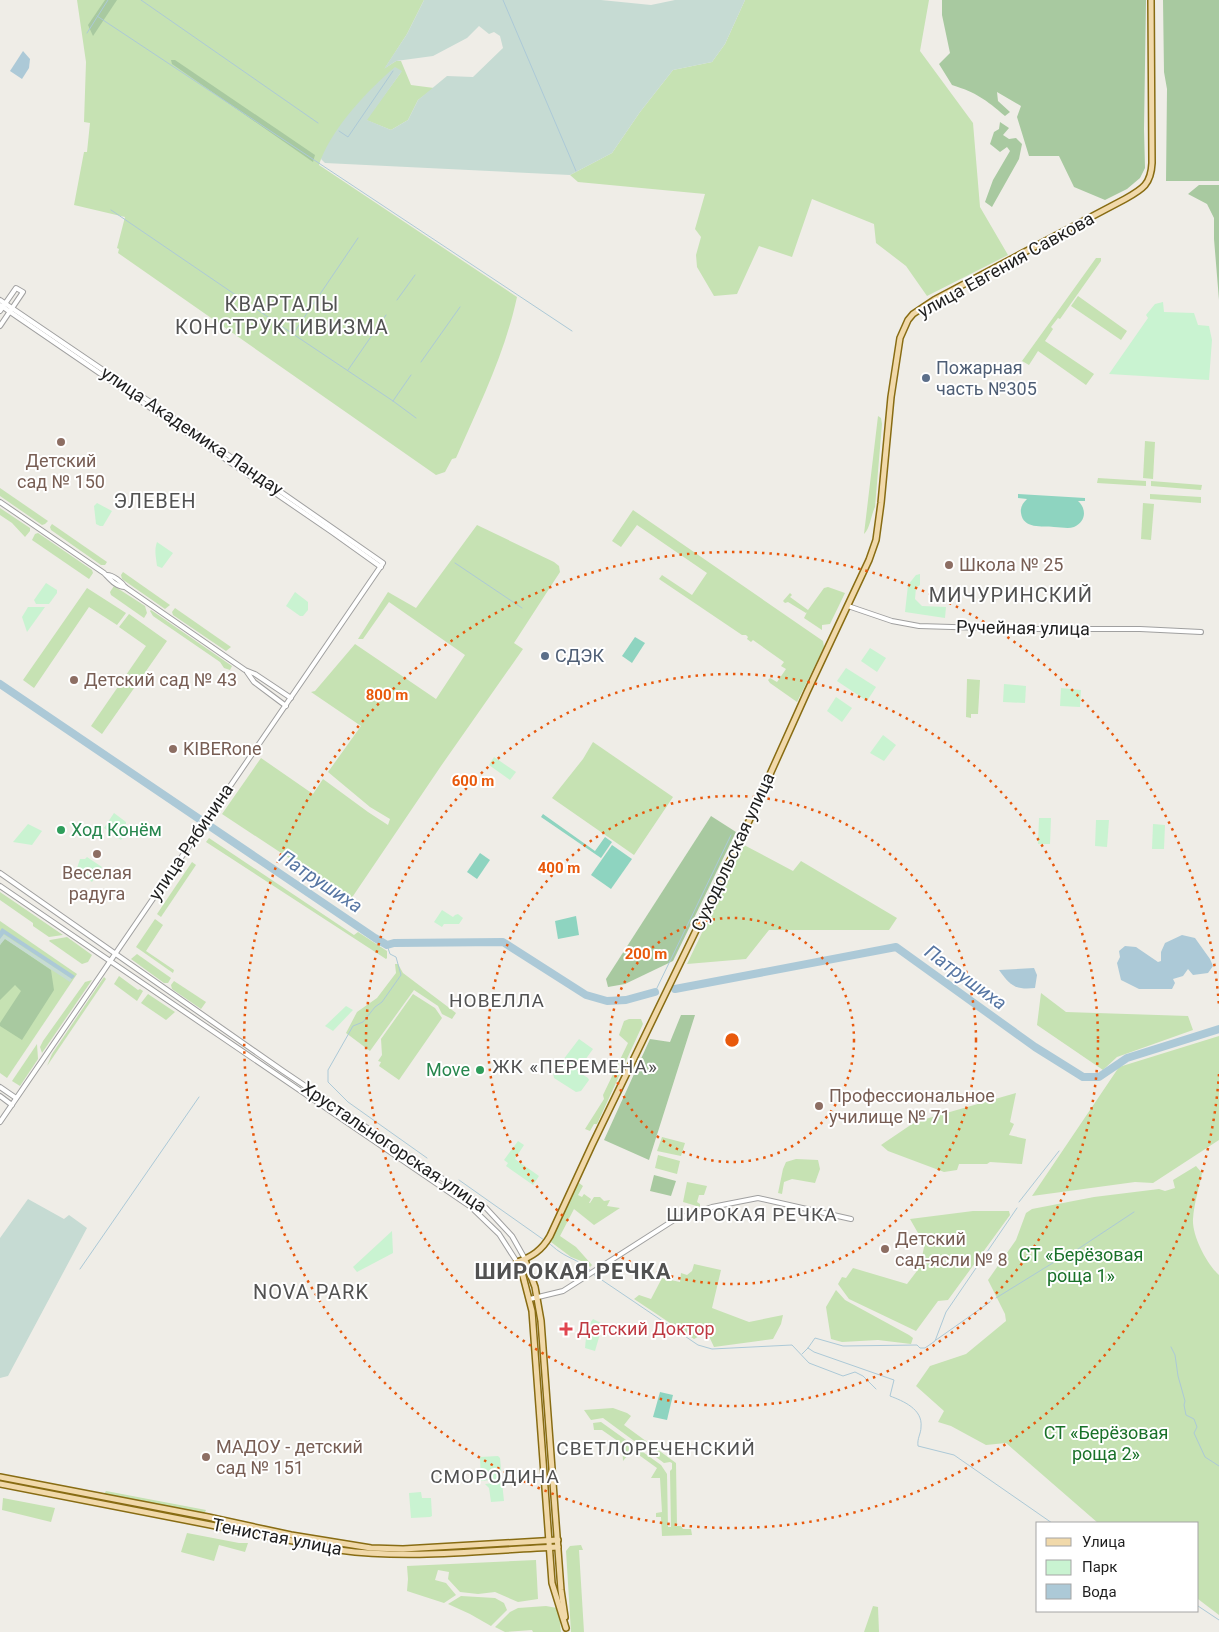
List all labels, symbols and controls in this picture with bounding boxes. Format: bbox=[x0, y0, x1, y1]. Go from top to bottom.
street label: улица Евгения Савкова bbox=[914, 207, 1097, 322]
district label: КВАРТАЛЫ КОНСТРУКТИВИЗМА bbox=[175, 292, 389, 339]
place label: Пожарная часть №305 bbox=[936, 357, 1037, 399]
street label: улица Академика Ландау bbox=[97, 362, 288, 500]
marker: Пожарная часть №305 bbox=[920, 372, 932, 384]
marker: Детский сад № 150 bbox=[55, 436, 67, 448]
place label: Детский сад № 150 bbox=[17, 450, 105, 492]
district label: ЭЛЕВЕН bbox=[114, 489, 196, 513]
place label: Школа № 25 bbox=[959, 554, 1063, 575]
marker: Школа № 25 bbox=[943, 559, 955, 571]
district label: МИЧУРИНСКИЙ bbox=[929, 583, 1093, 607]
street label: Ручейная улица bbox=[956, 616, 1090, 639]
place label: СДЭК bbox=[555, 645, 604, 666]
marker: СДЭК bbox=[539, 650, 551, 662]
place label: Детский сад № 43 bbox=[84, 669, 237, 690]
marker: Детский сад № 43 bbox=[68, 674, 80, 686]
text: 800 m bbox=[366, 686, 408, 704]
place label: KIBERone bbox=[183, 738, 261, 759]
marker: KIBERone bbox=[167, 743, 179, 755]
street label: Суходольская улица bbox=[687, 769, 779, 934]
text: 600 m bbox=[452, 772, 494, 790]
street label: улица Рябинина bbox=[144, 779, 237, 904]
place label: Ход Конём bbox=[71, 819, 162, 840]
marker: Ход Конём bbox=[55, 824, 67, 836]
water label: Патрушиха bbox=[275, 845, 367, 918]
marker: Веселая радуга bbox=[91, 848, 103, 860]
text: 400 m bbox=[538, 859, 580, 877]
place label: Веселая радуга bbox=[62, 862, 132, 904]
water label: Патрушиха bbox=[920, 940, 1011, 1015]
text: 200 m bbox=[625, 945, 667, 963]
district label: НОВЕЛЛА bbox=[449, 989, 545, 1012]
centre of rings bbox=[723, 1031, 741, 1049]
district label: ЖК «ПЕРЕМЕНА» bbox=[492, 1055, 658, 1078]
place label: Move bbox=[426, 1059, 470, 1080]
marker: Move bbox=[474, 1064, 486, 1076]
street label: Хрустальногорская улица bbox=[298, 1077, 491, 1216]
place label: Профессиональное училище № 71 bbox=[829, 1085, 995, 1127]
marker: Профессиональное училище № 71 bbox=[813, 1100, 825, 1112]
district label: ШИРОКАЯ РЕЧКА bbox=[666, 1203, 838, 1226]
place label: Детский сад-ясли № 8 bbox=[895, 1228, 1008, 1270]
marker: Детский сад-ясли № 8 bbox=[879, 1243, 891, 1255]
park label: СТ «Берёзовая роща 1» bbox=[1019, 1244, 1143, 1286]
district label: ШИРОКАЯ РЕЧКА bbox=[474, 1259, 672, 1284]
district label: NOVA PARK bbox=[253, 1280, 369, 1304]
place label: Детский Доктор bbox=[577, 1318, 715, 1339]
marker: Детский Доктор bbox=[559, 1322, 573, 1336]
park label: СТ «Берёзовая роща 2» bbox=[1044, 1422, 1168, 1464]
place label: МАДОУ - детский сад № 151 bbox=[216, 1436, 363, 1478]
district label: СВЕТЛОРЕЧЕНСКИЙ bbox=[556, 1437, 756, 1460]
marker: МАДОУ - детский сад № 151 bbox=[200, 1451, 212, 1463]
district label: СМОРОДИНА bbox=[430, 1465, 560, 1488]
street label: Тенистая улица bbox=[210, 1514, 344, 1559]
legend bbox=[1036, 1522, 1199, 1612]
text: Улица bbox=[1082, 1533, 1125, 1551]
text: Парк bbox=[1082, 1558, 1117, 1576]
text: Вода bbox=[1082, 1583, 1117, 1601]

